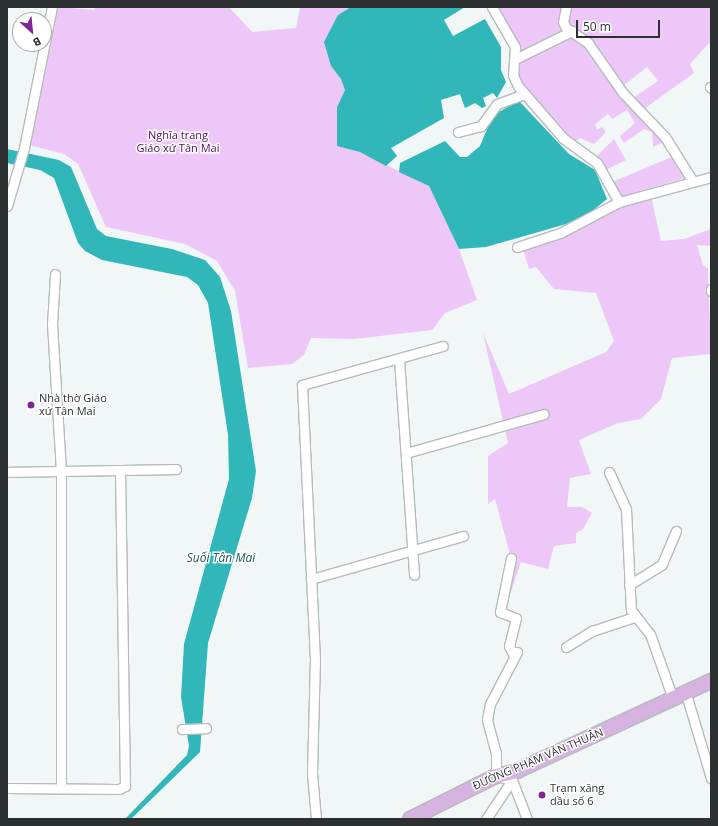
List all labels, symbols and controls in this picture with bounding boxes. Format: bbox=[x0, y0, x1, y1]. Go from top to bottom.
north arrow bbox=[12, 12, 52, 52]
scale bar bbox=[578, 12, 662, 38]
text: 50 m bbox=[583, 18, 611, 35]
text: B bbox=[31, 34, 44, 51]
park label: Nghĩa trang Giáo xứ Tân Mai bbox=[137, 129, 219, 155]
place label: Nhà thờ Giáo xứ Tân Mai bbox=[39, 392, 107, 418]
marker: Nhà thờ Giáo xứ Tân Mai bbox=[26, 400, 36, 410]
water label: Suối Tân Mai bbox=[187, 551, 255, 565]
street label: ĐƯỜNG PHẠM VĂN THUẬN bbox=[471, 725, 605, 793]
place label: Trạm xăng dầu số 6 bbox=[550, 782, 604, 808]
marker: Trạm xăng dầu số 6 bbox=[537, 790, 547, 800]

